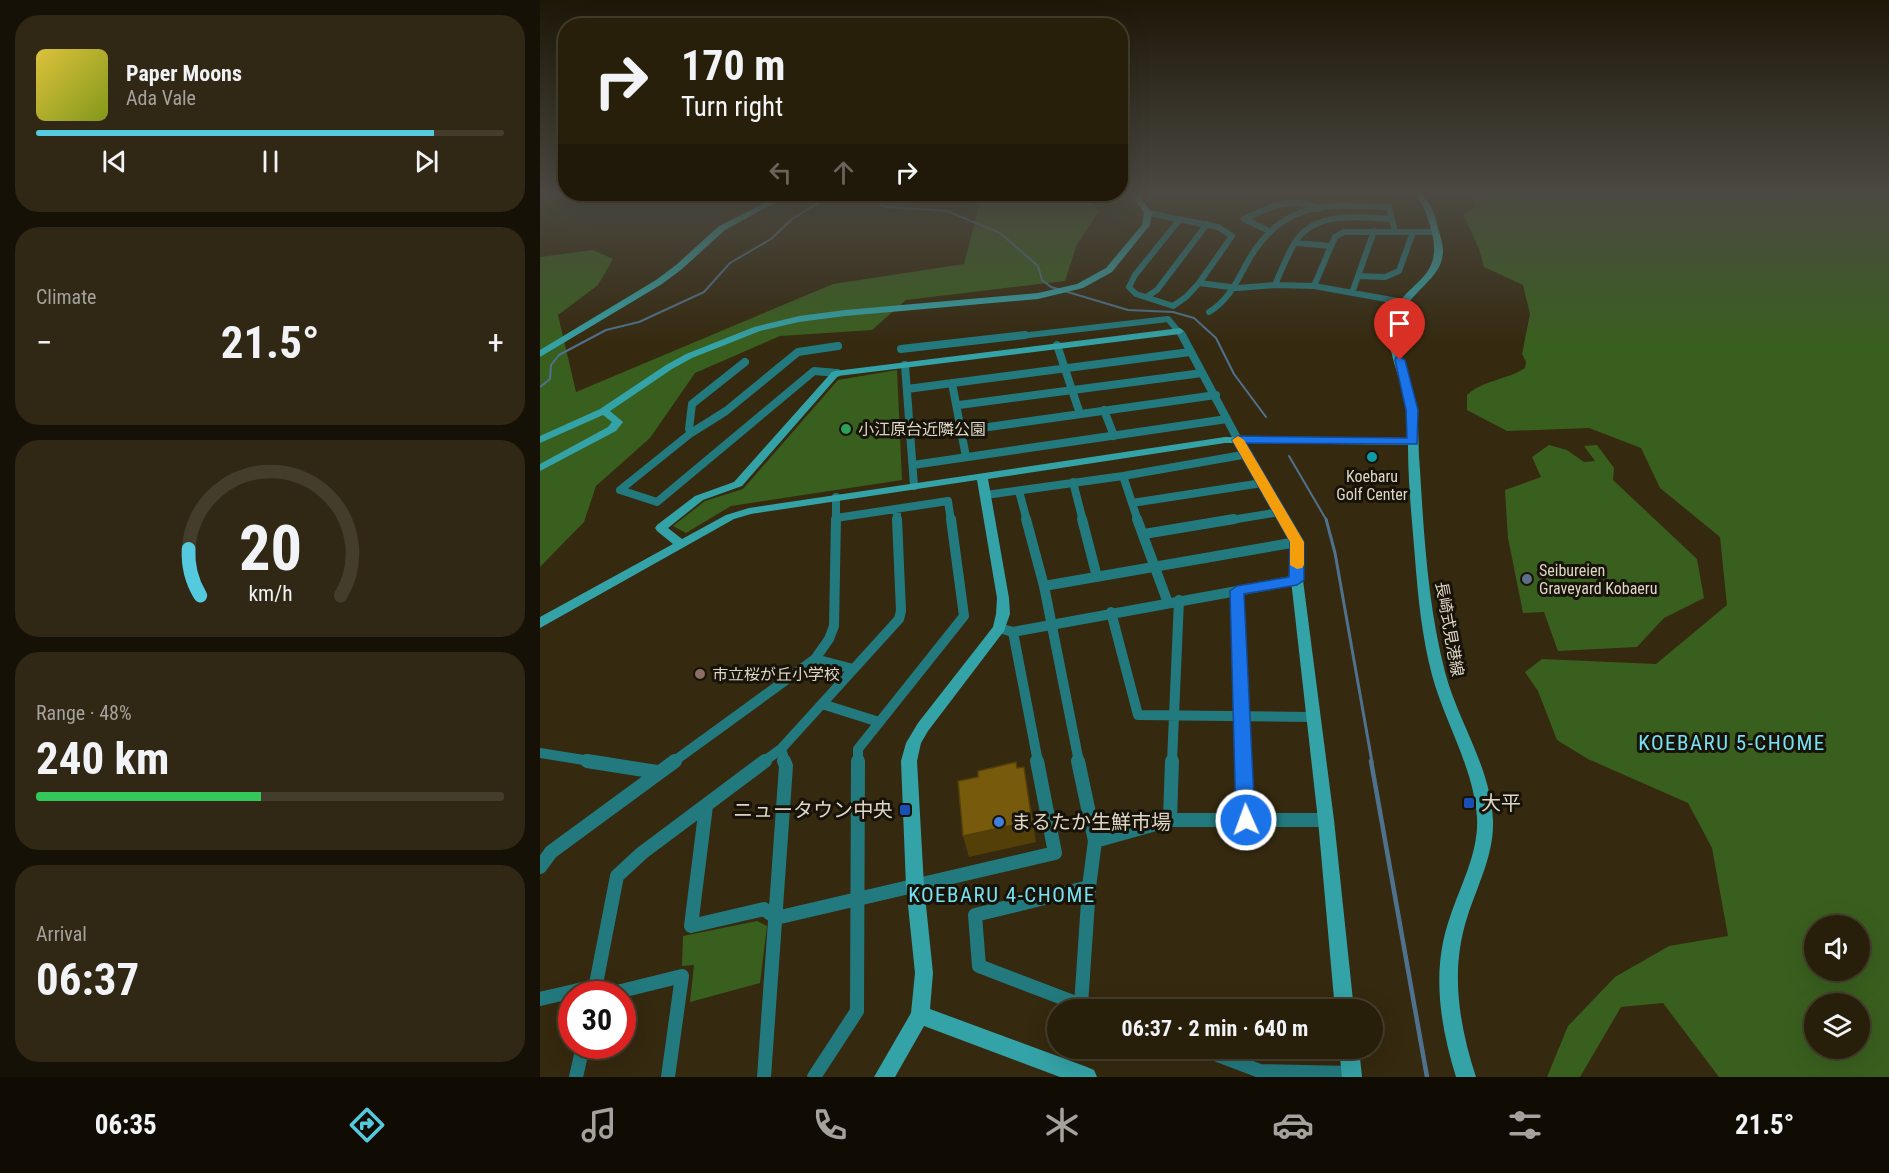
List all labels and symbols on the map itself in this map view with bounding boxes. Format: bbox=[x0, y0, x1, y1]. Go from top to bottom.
pin bbox=[1374, 298, 1425, 360]
place label: 小江原台近隣公園 bbox=[858, 420, 986, 439]
marker: 小江原台近隣公園 bbox=[839, 422, 853, 436]
marker: Koebaru Golf Center bbox=[1365, 450, 1379, 464]
place label: Koebaru Golf Center bbox=[1336, 467, 1408, 504]
place label: Seibureien Graveyard Kobaeru bbox=[1539, 561, 1657, 598]
marker: Seibureien Graveyard Kobaeru bbox=[1520, 572, 1534, 586]
street label: 長崎式見港線 bbox=[1432, 580, 1467, 678]
place label: 市立桜が丘小学校 bbox=[712, 665, 840, 684]
marker: 市立桜が丘小学校 bbox=[693, 667, 707, 681]
district label: KOEBARU 5-CHOME bbox=[1638, 731, 1826, 755]
position arrow bbox=[1214, 788, 1278, 852]
place label: 大平 bbox=[1481, 791, 1521, 815]
marker: 大平 bbox=[1462, 796, 1476, 810]
place label: ニュータウン中央 bbox=[733, 798, 893, 822]
marker: ニュータウン中央 bbox=[898, 803, 912, 817]
place label: まるたか生鮮市場 bbox=[1011, 810, 1171, 834]
marker: まるたか生鮮市場 bbox=[992, 815, 1006, 829]
district label: KOEBARU 4-CHOME bbox=[908, 883, 1096, 907]
speed limit sign: 30 bbox=[558, 981, 636, 1059]

